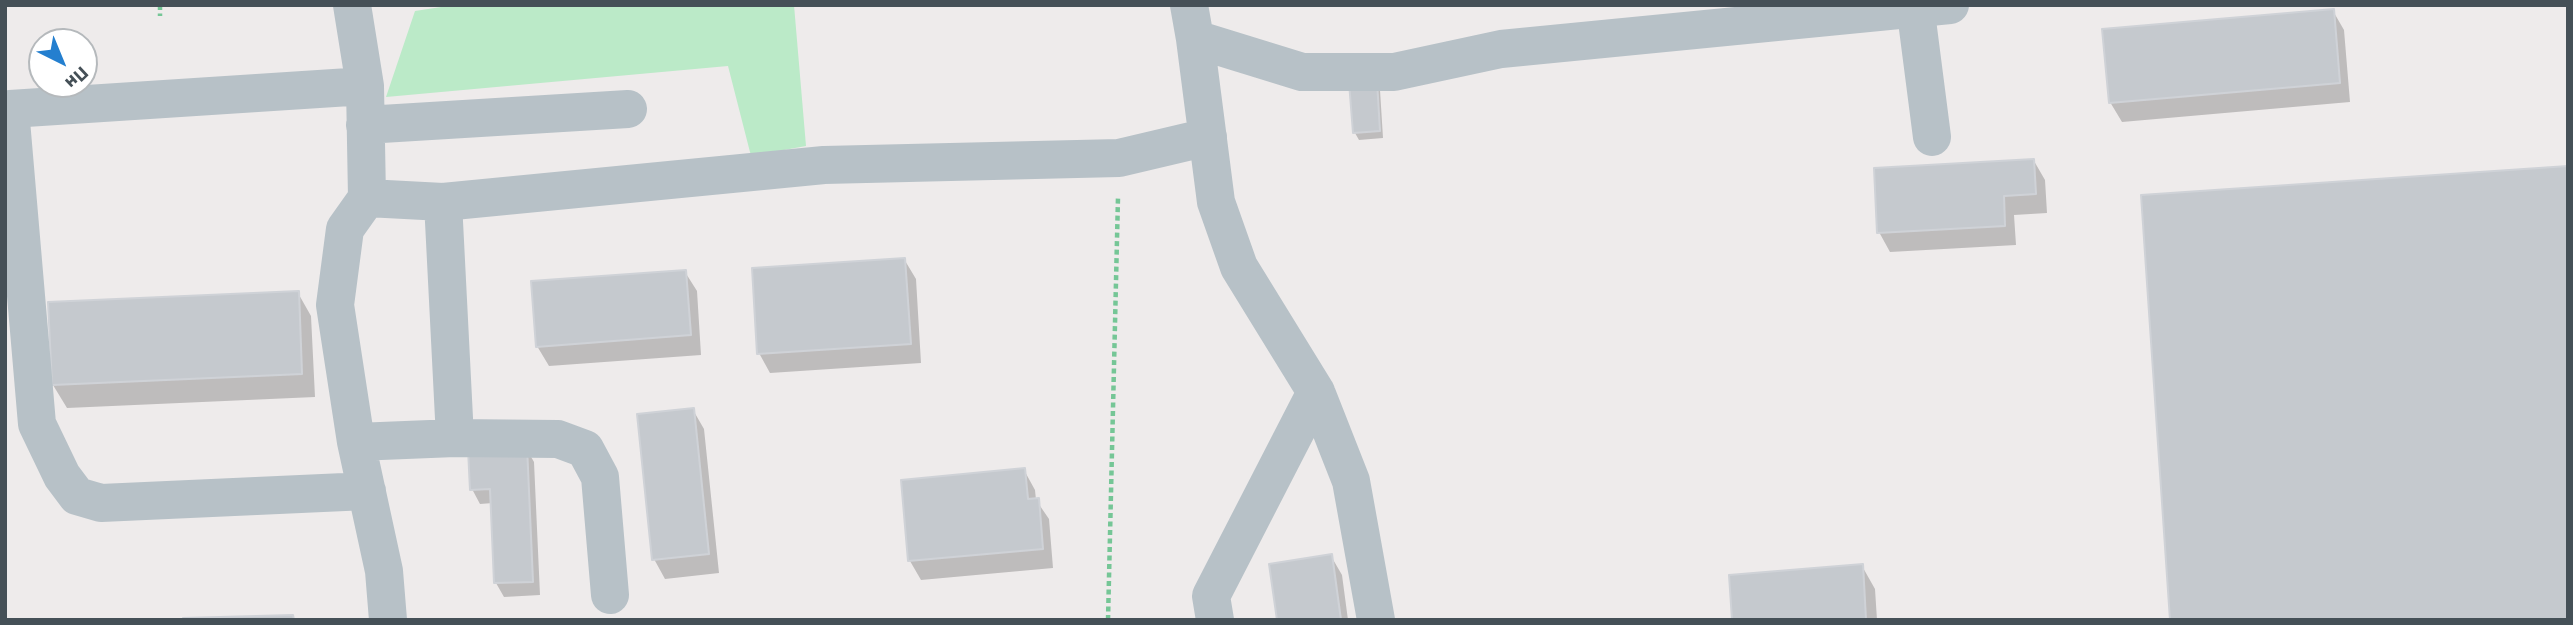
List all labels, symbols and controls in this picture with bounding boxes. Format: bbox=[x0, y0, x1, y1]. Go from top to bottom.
north arrow bbox=[28, 28, 98, 98]
text: Пн bbox=[58, 59, 94, 95]

